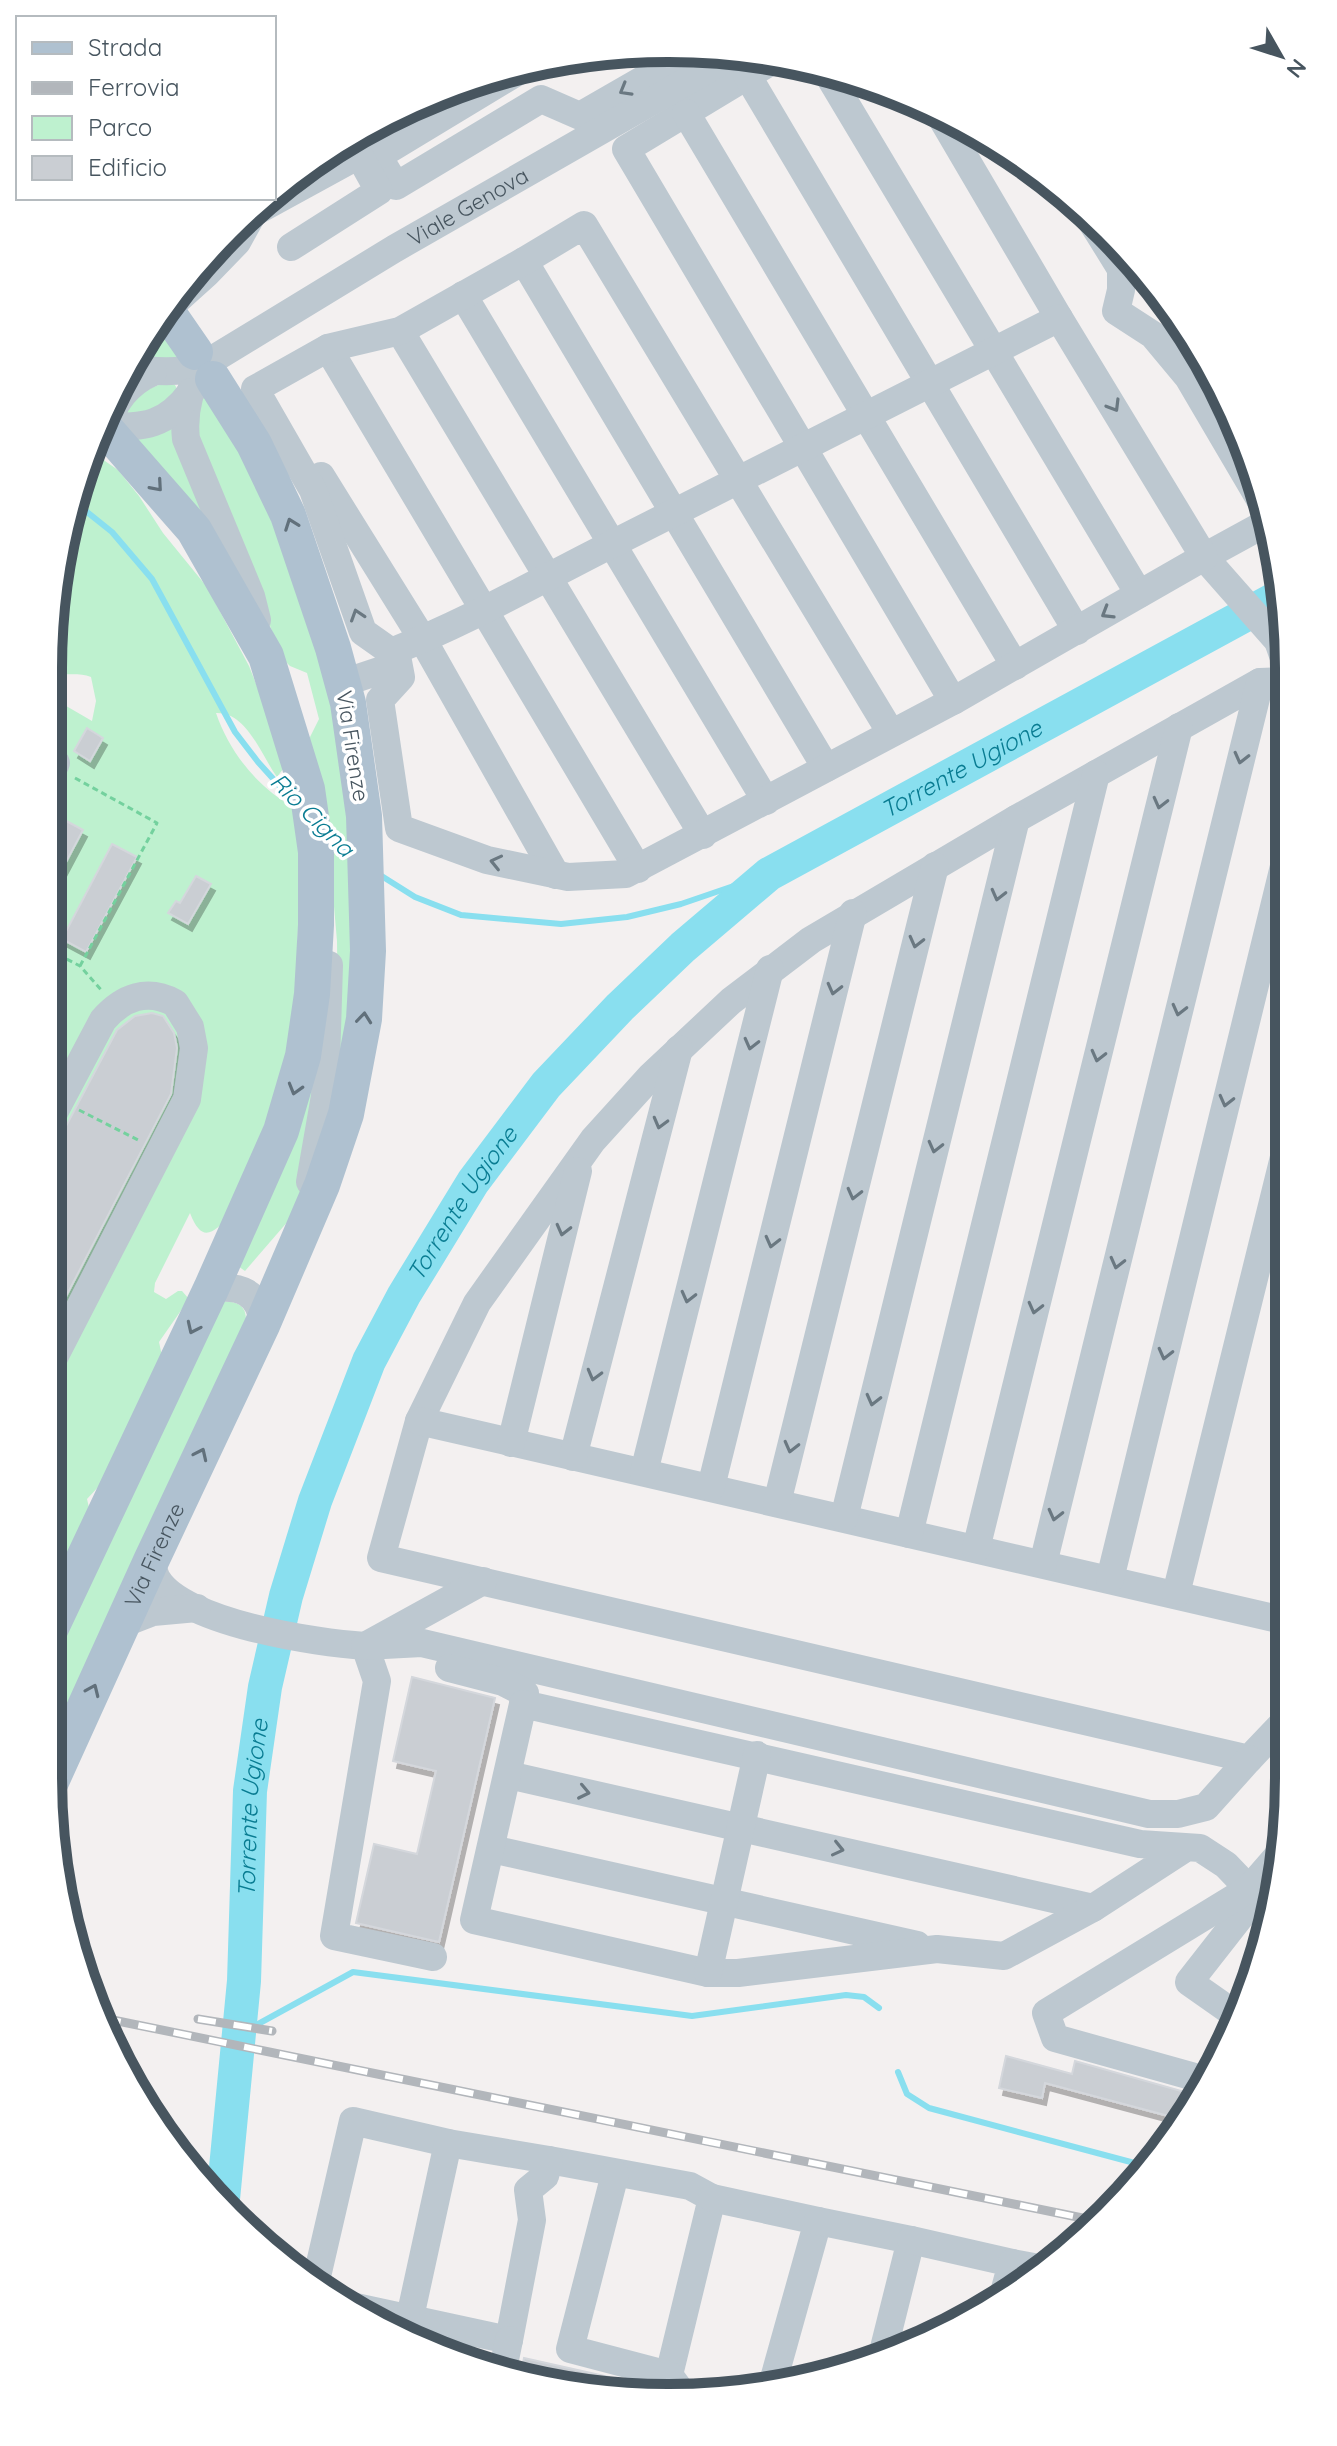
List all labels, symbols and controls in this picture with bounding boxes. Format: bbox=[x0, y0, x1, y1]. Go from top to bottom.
legend bbox=[16, 16, 276, 200]
north arrow bbox=[1241, 16, 1321, 96]
text: Strada bbox=[88, 32, 162, 62]
text: N bbox=[1281, 53, 1313, 84]
text: Ferrovia bbox=[88, 72, 180, 102]
one-way arrow bbox=[619, 80, 634, 96]
text: Parco bbox=[88, 112, 152, 142]
text: Edificio bbox=[88, 152, 167, 182]
street label: Viale Genova bbox=[403, 161, 533, 252]
one-way arrow bbox=[1104, 397, 1119, 412]
one-way arrow bbox=[147, 476, 162, 491]
one-way arrow bbox=[284, 518, 300, 532]
one-way arrow bbox=[1101, 603, 1116, 619]
one-way arrow bbox=[350, 609, 366, 623]
street label: Via Firenze bbox=[330, 689, 376, 803]
water label: Torrente Ugione bbox=[875, 712, 1048, 824]
one-way arrow bbox=[1233, 750, 1250, 764]
water label: Rio Cigna bbox=[264, 766, 362, 864]
one-way arrow bbox=[1153, 796, 1170, 810]
one-way arrow bbox=[489, 854, 503, 871]
one-way arrow bbox=[990, 888, 1007, 901]
one-way arrow bbox=[908, 934, 925, 948]
one-way arrow bbox=[826, 982, 843, 996]
one-way arrow bbox=[1171, 1003, 1188, 1017]
one-way arrow bbox=[355, 1011, 372, 1024]
one-way arrow bbox=[744, 1037, 761, 1051]
one-way arrow bbox=[1090, 1048, 1107, 1062]
one-way arrow bbox=[288, 1082, 304, 1096]
one-way arrow bbox=[1219, 1094, 1236, 1108]
one-way arrow bbox=[652, 1116, 669, 1130]
water label: Torrente Ugione bbox=[400, 1119, 524, 1286]
one-way arrow bbox=[928, 1140, 945, 1154]
one-way arrow bbox=[846, 1187, 863, 1201]
one-way arrow bbox=[556, 1223, 573, 1237]
one-way arrow bbox=[764, 1234, 781, 1248]
one-way arrow bbox=[1109, 1255, 1126, 1269]
one-way arrow bbox=[680, 1289, 697, 1303]
one-way arrow bbox=[1028, 1300, 1045, 1314]
one-way arrow bbox=[187, 1320, 203, 1334]
one-way arrow bbox=[1157, 1346, 1174, 1360]
one-way arrow bbox=[587, 1367, 604, 1381]
one-way arrow bbox=[866, 1392, 883, 1406]
one-way arrow bbox=[784, 1439, 801, 1453]
one-way arrow bbox=[192, 1447, 208, 1462]
street label: Via Firenze bbox=[118, 1498, 190, 1611]
one-way arrow bbox=[1047, 1508, 1064, 1522]
one-way arrow bbox=[83, 1683, 99, 1698]
water label: Torrente Ugione bbox=[231, 1716, 274, 1898]
one-way arrow bbox=[577, 1782, 591, 1799]
one-way arrow bbox=[831, 1840, 844, 1857]

